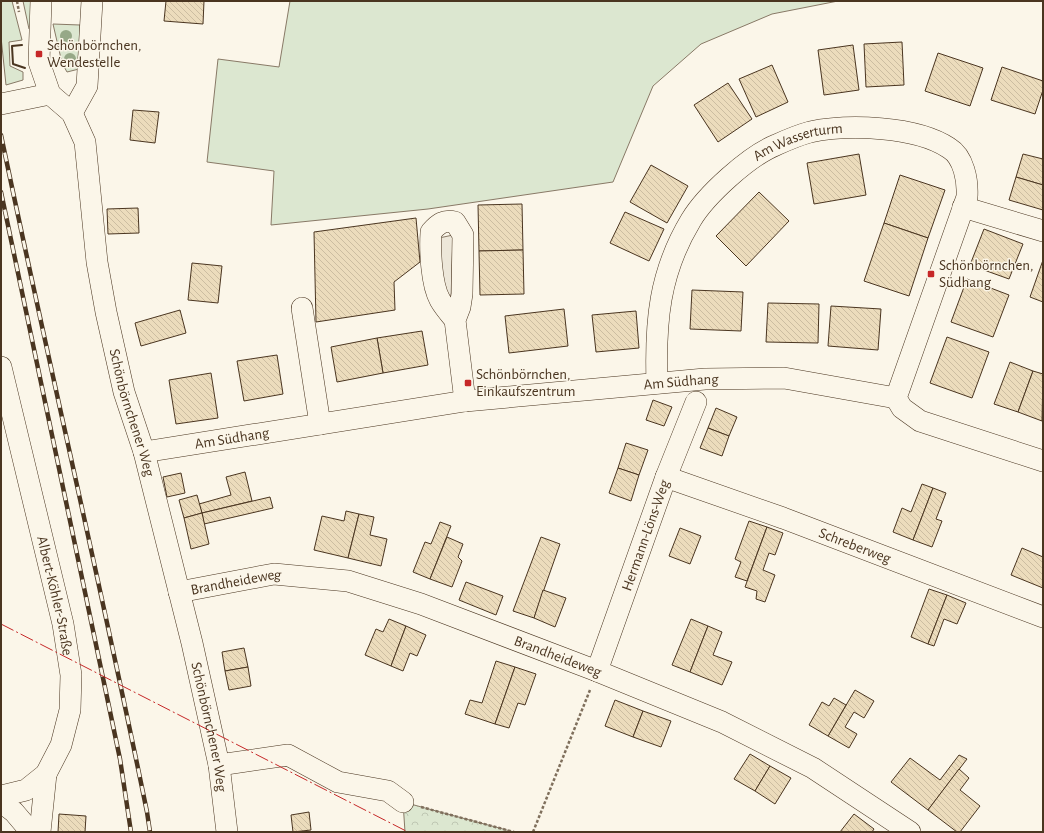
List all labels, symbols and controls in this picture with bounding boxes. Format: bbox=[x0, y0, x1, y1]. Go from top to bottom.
place label: Schönbörnchen, Wendestelle bbox=[47, 38, 142, 70]
marker: Schönbörnchen, Wendestelle bbox=[34, 49, 44, 59]
street label: Am Wasserturm bbox=[750, 121, 843, 163]
place label: Schönbörnchen, Südhang bbox=[939, 258, 1034, 290]
marker: Schönbörnchen, Südhang bbox=[926, 269, 936, 279]
street label: Schönbörnchener Weg bbox=[107, 347, 157, 479]
place label: Schönbörnchen, Einkaufszentrum bbox=[476, 367, 575, 399]
street label: Am Südhang bbox=[643, 371, 719, 392]
marker: Schönbörnchen, Einkaufszentrum bbox=[463, 378, 473, 388]
street label: Am Südhang bbox=[194, 425, 271, 451]
street label: Hermann-Löns-Weg bbox=[619, 477, 672, 593]
street label: Schreberweg bbox=[817, 525, 894, 566]
street label: Albert-Köhler-Straße bbox=[35, 534, 75, 657]
street label: Brandheideweg bbox=[189, 567, 283, 597]
street label: Brandheideweg bbox=[512, 633, 604, 680]
street label: Schönbörnchener Weg bbox=[189, 660, 230, 793]

